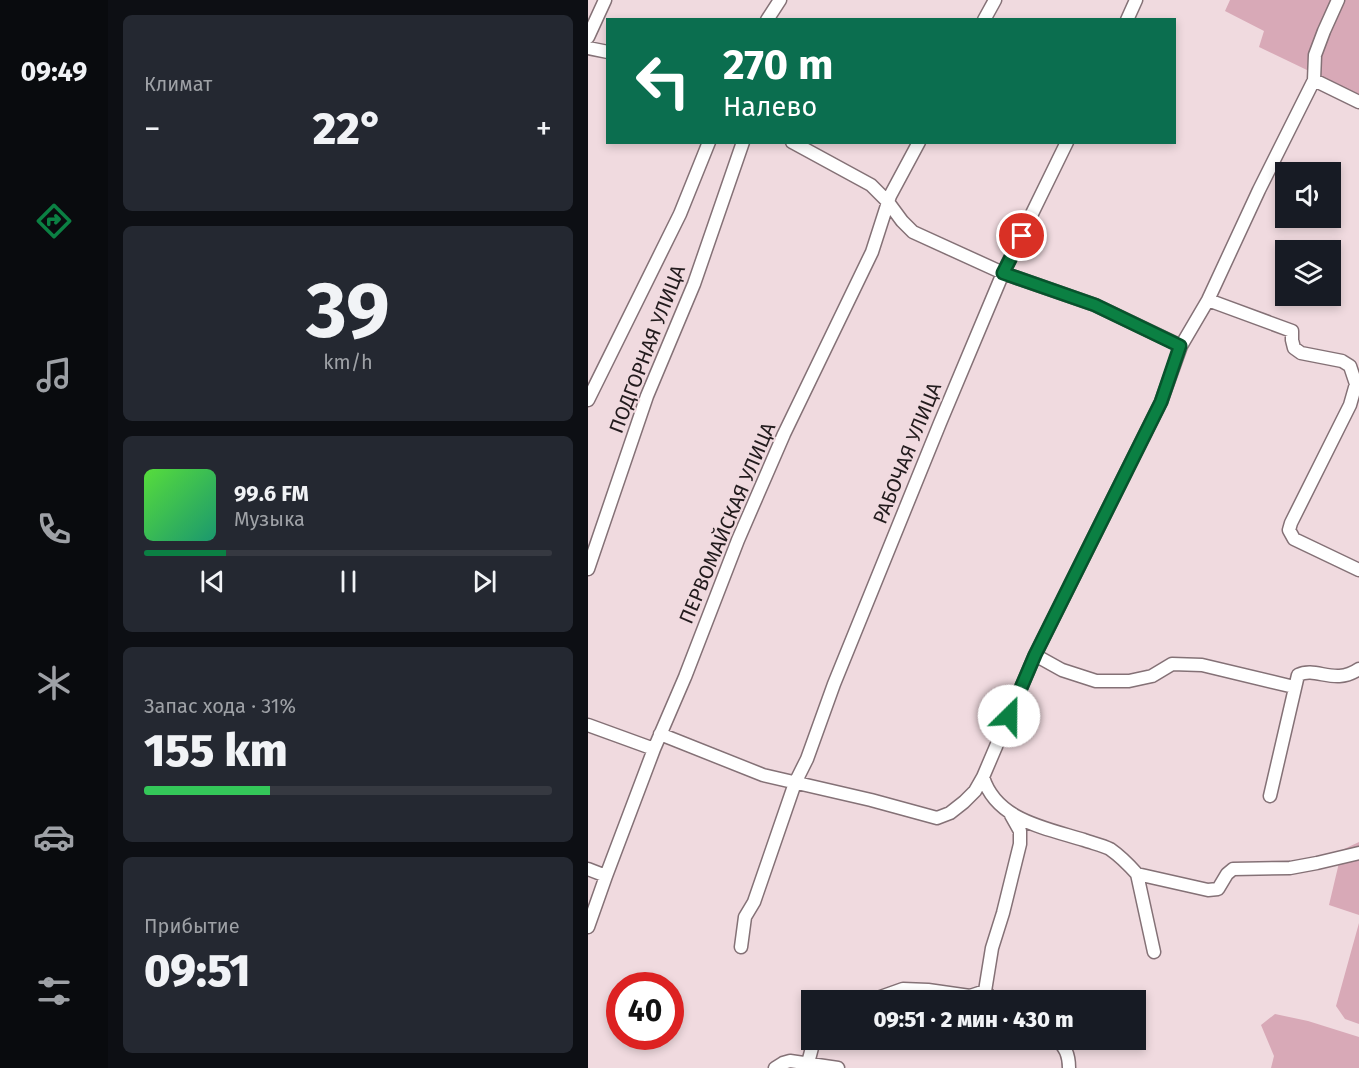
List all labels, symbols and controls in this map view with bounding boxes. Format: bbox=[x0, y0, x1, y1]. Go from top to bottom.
text: 270 m bbox=[723, 40, 834, 90]
icon: left bbox=[624, 42, 702, 120]
text: 09:49 bbox=[21, 56, 87, 88]
text: Климат bbox=[144, 72, 212, 96]
text: Налево bbox=[723, 91, 817, 123]
text: 22° bbox=[313, 102, 383, 156]
text: − bbox=[144, 109, 161, 149]
text: + bbox=[536, 109, 552, 149]
map controls bbox=[1275, 162, 1341, 306]
button: sound bbox=[1275, 162, 1341, 228]
icon: directions bbox=[33, 200, 75, 242]
pin bbox=[996, 210, 1047, 261]
icon: arrive bbox=[1005, 219, 1038, 252]
button: layers bbox=[1275, 240, 1341, 306]
street label: ПОДГОРНАЯ УЛИЦА bbox=[604, 261, 690, 436]
text: 39 bbox=[306, 264, 390, 358]
text: km/h bbox=[323, 350, 373, 374]
icon: music bbox=[33, 354, 75, 396]
street label: РАБОЧАЯ УЛИЦА bbox=[868, 378, 946, 527]
street label: ПЕРВОМАЙСКАЯ УЛИЦА bbox=[674, 418, 780, 627]
text: 99.6 FM bbox=[234, 480, 309, 507]
text: Музыка bbox=[234, 507, 305, 531]
icon: phone bbox=[33, 508, 75, 550]
icon: previous bbox=[196, 565, 229, 598]
icon: pause bbox=[332, 565, 365, 598]
icon: next bbox=[468, 565, 501, 598]
icon: climate bbox=[33, 662, 75, 704]
position arrow bbox=[977, 684, 1041, 748]
text: Запас хода · 31% bbox=[144, 694, 296, 718]
text: 155 km bbox=[144, 724, 288, 778]
icon: car bbox=[33, 816, 75, 858]
text: Прибытие bbox=[144, 914, 240, 938]
text: 09:51 bbox=[144, 944, 250, 998]
icon: filters bbox=[33, 970, 75, 1012]
speed limit sign: 40 bbox=[606, 972, 684, 1050]
text: 09:51 · 2 мин · 430 m bbox=[873, 1006, 1074, 1033]

